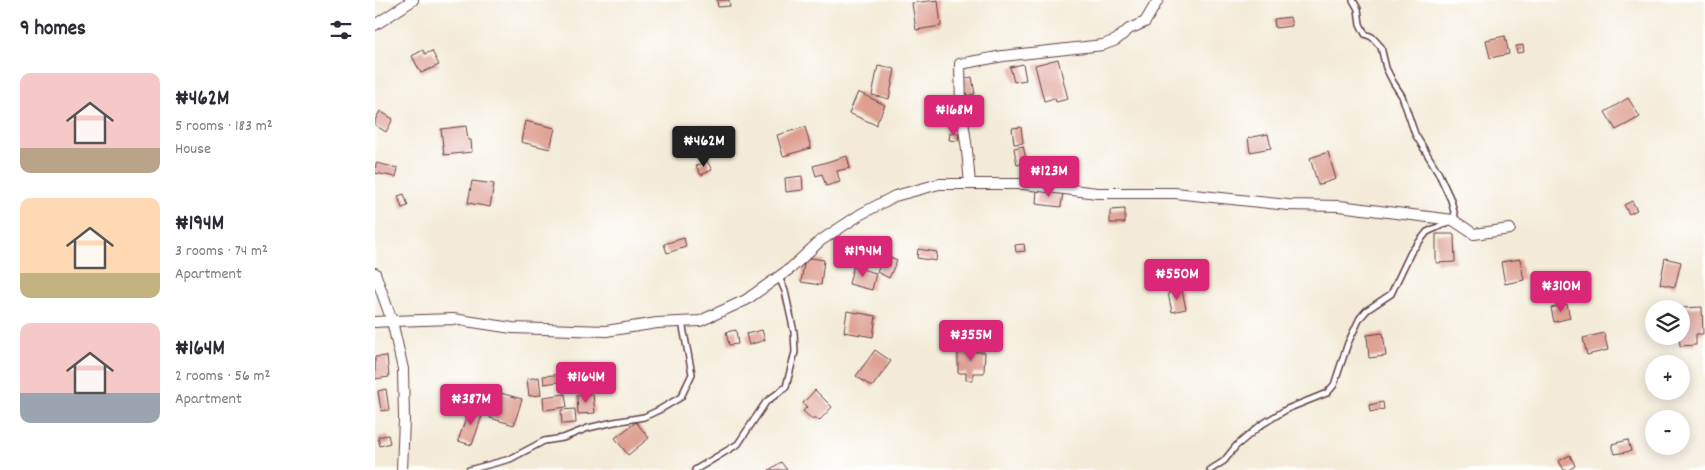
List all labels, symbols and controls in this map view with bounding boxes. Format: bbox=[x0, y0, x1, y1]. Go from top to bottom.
text: 9 homes bbox=[20, 15, 86, 45]
icon: filters bbox=[327, 16, 355, 44]
text: ₦462M bbox=[175, 85, 229, 115]
icon: home bbox=[60, 93, 120, 153]
pin: ₦168M bbox=[919, 94, 989, 137]
text: ₦168M bbox=[935, 99, 973, 122]
text: 5 rooms · 183 m² bbox=[175, 115, 272, 138]
pin: ₦462M bbox=[669, 126, 739, 168]
text: ₦462M bbox=[683, 130, 725, 153]
text: House bbox=[175, 138, 211, 161]
pin: ₦123M bbox=[1014, 156, 1084, 198]
text: ₦123M bbox=[1030, 160, 1068, 183]
text: ₦194M bbox=[175, 210, 224, 240]
icon: home bbox=[60, 218, 120, 278]
pin: ₦194M bbox=[828, 236, 898, 278]
text: 3 rooms · 74 m² bbox=[175, 240, 268, 263]
text: ₦194M bbox=[844, 240, 882, 263]
pin: ₦550M bbox=[1142, 258, 1212, 301]
text: Apartment bbox=[175, 263, 242, 286]
text: ₦550M bbox=[1155, 263, 1199, 286]
pin: ₦310M bbox=[1526, 270, 1596, 313]
text: ₦310M bbox=[1541, 275, 1581, 298]
map controls bbox=[1645, 300, 1690, 455]
button: layers bbox=[1645, 300, 1690, 345]
pin: ₦355M bbox=[936, 320, 1006, 362]
text: ₦355M bbox=[950, 324, 992, 347]
text: ₦164M bbox=[175, 335, 225, 365]
icon: home bbox=[60, 343, 120, 403]
button: + bbox=[1645, 355, 1690, 400]
pin: ₦164M bbox=[551, 362, 621, 404]
text: 2 rooms · 56 m² bbox=[175, 365, 270, 388]
text: ₦164M bbox=[567, 366, 605, 389]
pin: ₦387M bbox=[436, 384, 506, 426]
text: Apartment bbox=[175, 388, 242, 411]
text: ₦387M bbox=[451, 388, 491, 411]
button: − bbox=[1645, 410, 1690, 455]

